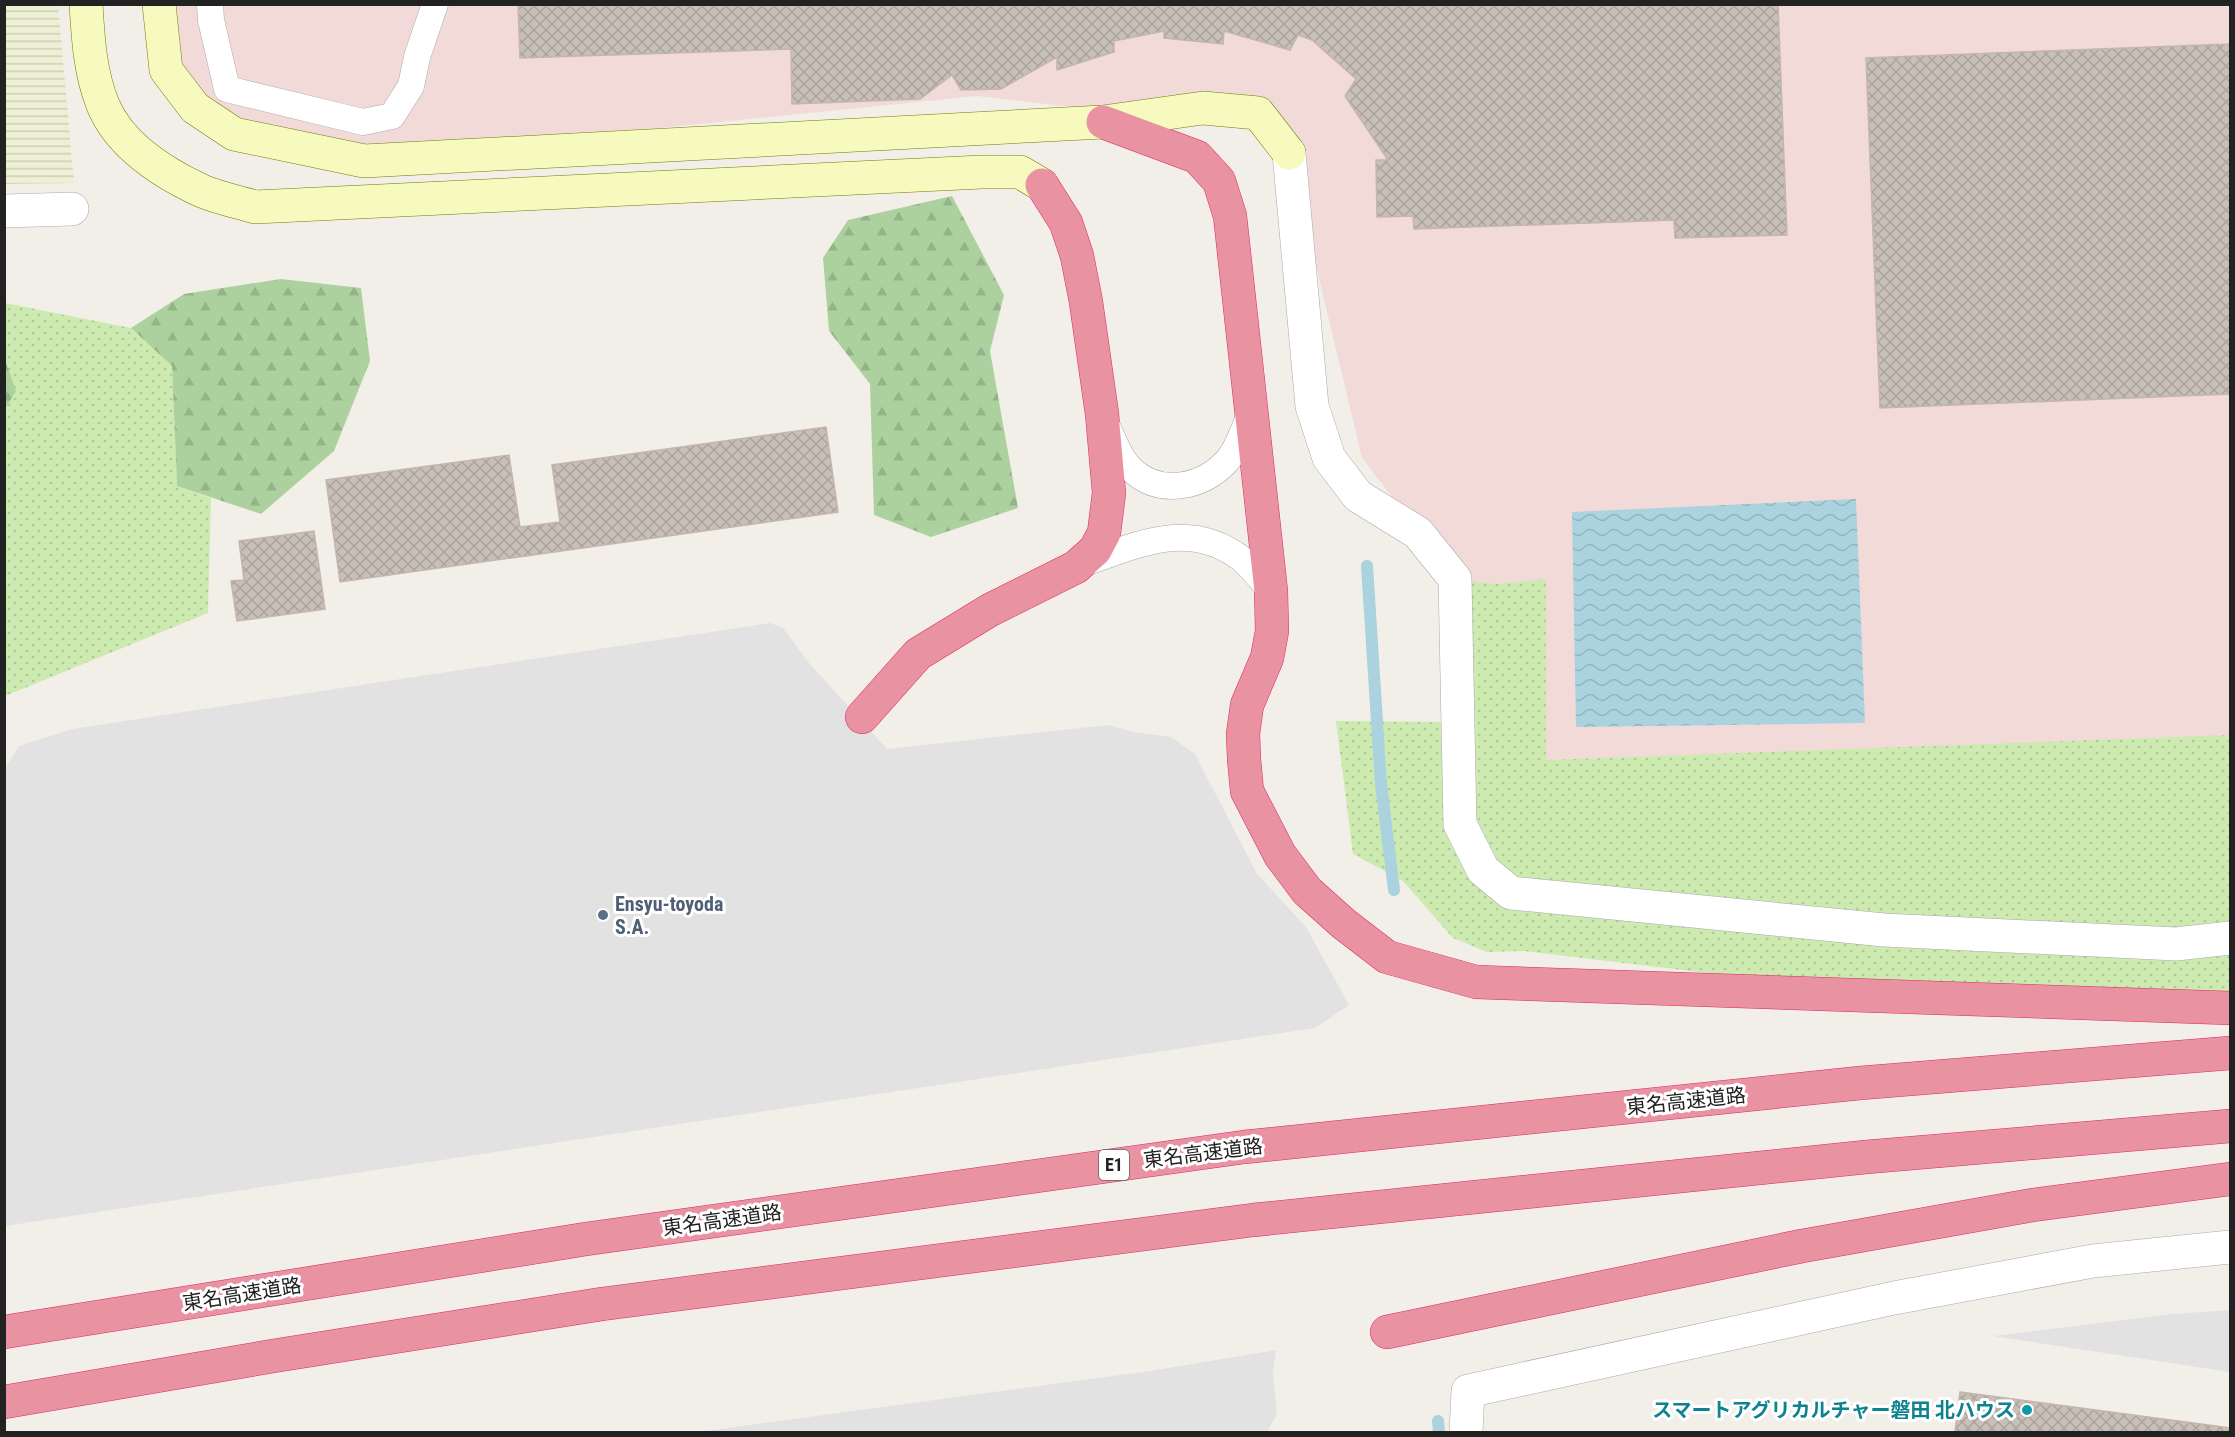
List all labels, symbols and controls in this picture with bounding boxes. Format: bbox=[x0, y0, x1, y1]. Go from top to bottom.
place label: Ensyu-toyoda S.A. bbox=[615, 892, 723, 939]
marker: Ensyu-toyoda S.A. bbox=[596, 908, 610, 922]
street label: 東名高速道路 bbox=[1625, 1083, 1747, 1119]
street label: 東名高速道路 bbox=[1142, 1134, 1264, 1172]
road number: E1 bbox=[1099, 1150, 1129, 1180]
street label: 東名高速道路 bbox=[661, 1200, 783, 1240]
street label: 東名高速道路 bbox=[181, 1273, 303, 1315]
place label: スマートアグリカルチャー磐田 北ハウス bbox=[1652, 1398, 2015, 1422]
marker: スマートアグリカルチャー磐田 北ハウス bbox=[2020, 1403, 2034, 1417]

